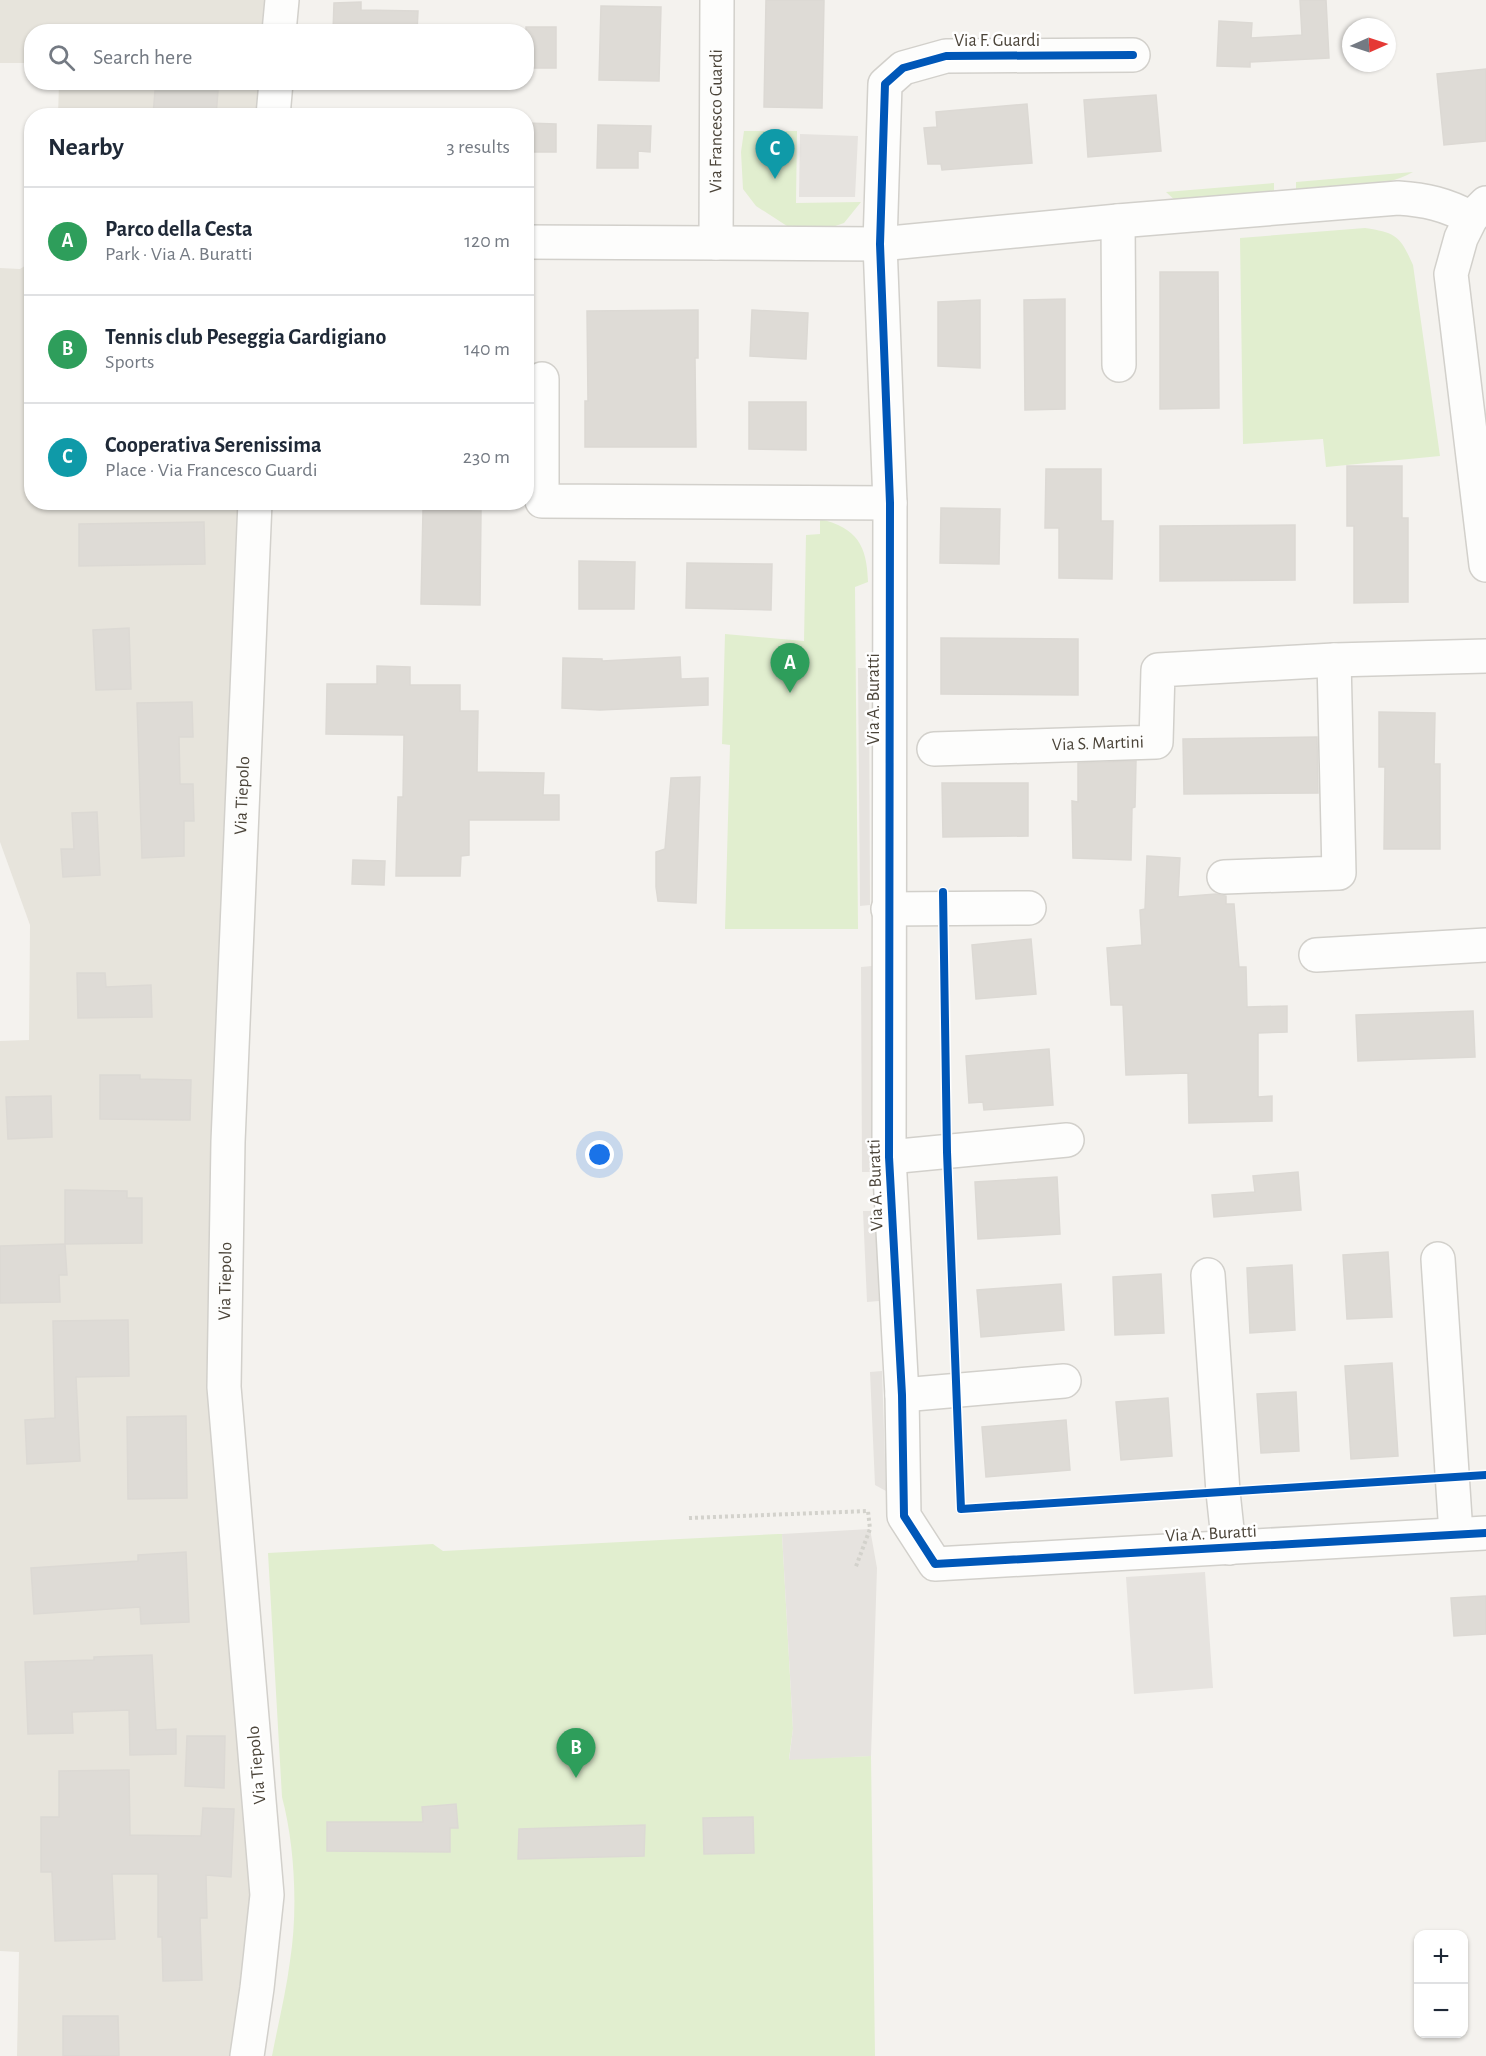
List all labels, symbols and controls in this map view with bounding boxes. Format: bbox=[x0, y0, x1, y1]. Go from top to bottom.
north arrow bbox=[1342, 18, 1396, 72]
search box bbox=[24, 24, 534, 90]
street label: Via F. Guardi bbox=[954, 32, 1040, 50]
icon: search bbox=[45, 41, 78, 74]
text: Search here bbox=[93, 46, 192, 68]
street label: Via Francesco Guardi bbox=[707, 49, 726, 193]
pin: C bbox=[756, 130, 794, 179]
text: Nearby bbox=[48, 134, 124, 160]
text: 3 results bbox=[446, 137, 510, 157]
text: Parco della Cesta bbox=[105, 218, 253, 240]
text: A bbox=[62, 231, 74, 251]
text: 120 m bbox=[464, 231, 510, 251]
text: Park · Via A. Buratti bbox=[105, 244, 253, 264]
text: Tennis club Peseggia Gardigiano bbox=[105, 326, 386, 348]
text: B bbox=[62, 339, 73, 359]
text: 140 m bbox=[464, 339, 510, 359]
text: Sports bbox=[105, 352, 154, 372]
text: Cooperativa Serenissima bbox=[105, 434, 322, 456]
text: C bbox=[62, 447, 73, 467]
text: 230 m bbox=[463, 447, 510, 467]
text: Place · Via Francesco Guardi bbox=[105, 460, 318, 480]
pin: A bbox=[770, 644, 810, 693]
street label: Via A. Buratti bbox=[865, 653, 883, 745]
street label: Via S. Martini bbox=[1052, 733, 1144, 754]
street label: Via Tiepolo bbox=[232, 756, 253, 835]
street label: Via A. Buratti bbox=[865, 1139, 887, 1231]
your location bbox=[585, 1140, 614, 1169]
street label: Via Tiepolo bbox=[216, 1241, 235, 1321]
street label: Via A. Buratti bbox=[1165, 1523, 1257, 1545]
street label: Via Tiepolo bbox=[245, 1725, 269, 1805]
pin: B bbox=[556, 1728, 596, 1778]
map controls bbox=[1414, 1930, 1468, 2038]
button: + bbox=[1414, 1930, 1468, 1984]
button: − bbox=[1414, 1984, 1468, 2038]

